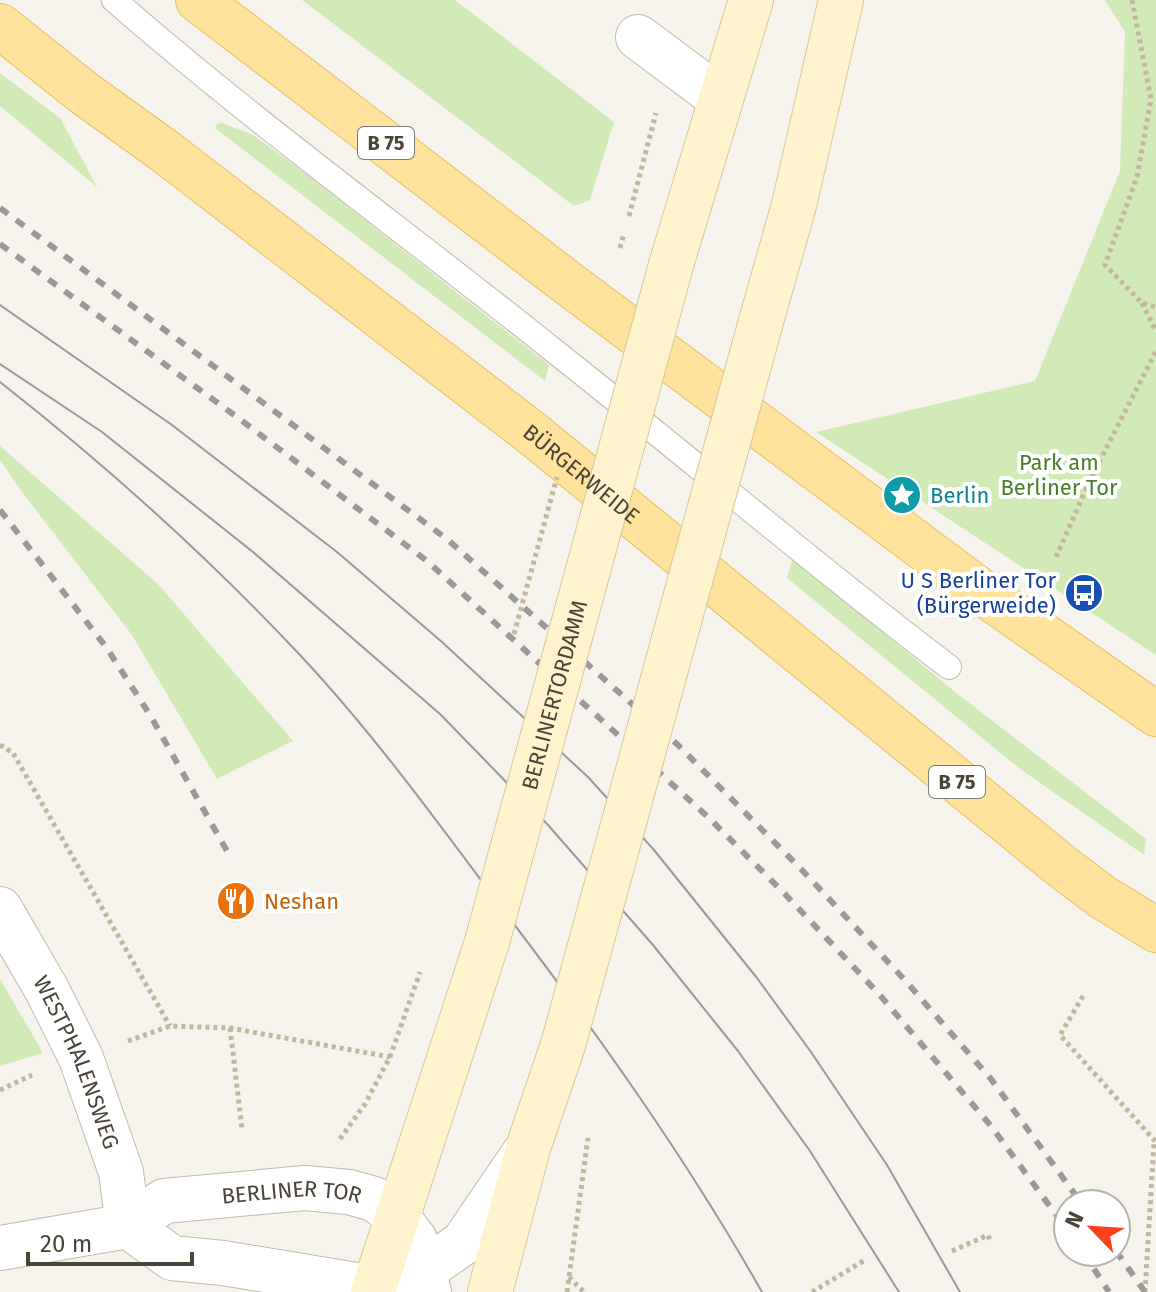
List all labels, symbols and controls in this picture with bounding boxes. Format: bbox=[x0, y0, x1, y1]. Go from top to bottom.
road number: B 75 bbox=[358, 127, 414, 159]
street label: BÜRGERWEIDE bbox=[518, 418, 645, 530]
park label: Park am Berliner Tor bbox=[1000, 449, 1118, 501]
place icon: Berlin bbox=[881, 474, 923, 516]
place label: Berlin bbox=[930, 482, 989, 509]
place label: U S Berliner Tor (Bürgerweide) bbox=[901, 567, 1057, 619]
bus stop icon: U S Berliner Tor (Bürgerweide) bbox=[1063, 572, 1105, 614]
street label: BERLINERTORDAMM bbox=[516, 597, 593, 793]
road number: B 75 bbox=[929, 766, 985, 798]
restaurant icon: Neshan bbox=[215, 880, 257, 922]
place label: Neshan bbox=[264, 888, 339, 915]
street label: WESTPHALENSWEG bbox=[27, 971, 125, 1153]
street label: BERLINER TOR bbox=[220, 1175, 365, 1210]
north arrow bbox=[1052, 1188, 1132, 1268]
text: N bbox=[1059, 1207, 1090, 1232]
scale bar bbox=[28, 1216, 192, 1266]
text: 20 m bbox=[40, 1230, 92, 1258]

